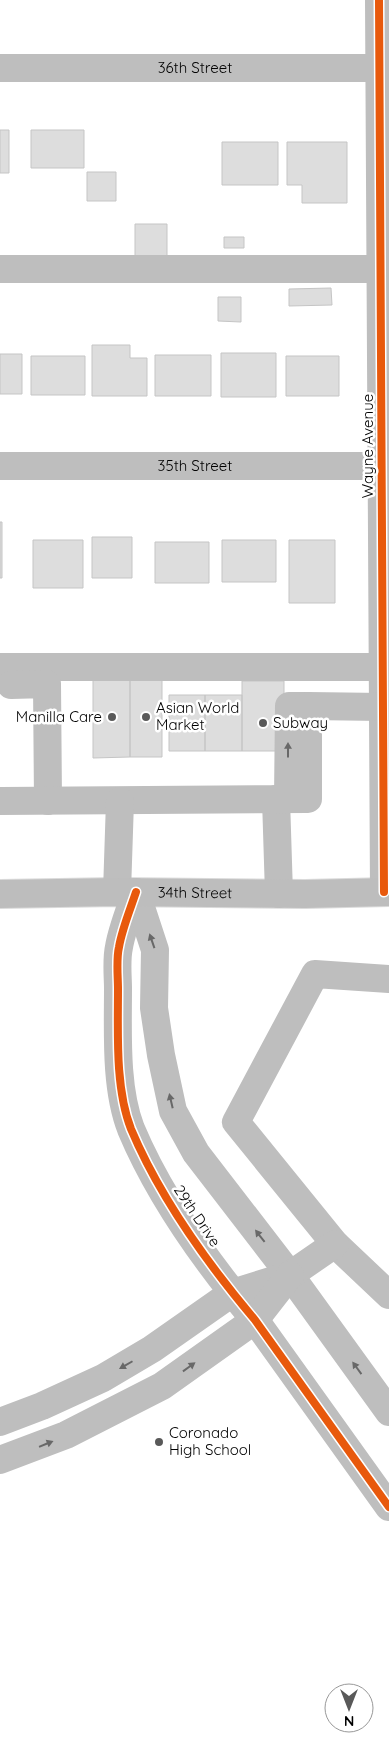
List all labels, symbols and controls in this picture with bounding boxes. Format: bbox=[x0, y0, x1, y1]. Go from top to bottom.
street label: 36th Street bbox=[158, 58, 232, 77]
street label: Wayne Avenue bbox=[358, 394, 377, 498]
street label: 35th Street bbox=[158, 456, 232, 475]
place label: Asian World Market bbox=[156, 698, 239, 734]
place label: Manilla Care bbox=[16, 707, 102, 726]
marker: Manilla Care bbox=[106, 711, 118, 723]
marker: Asian World Market bbox=[140, 711, 152, 723]
place label: Subway bbox=[273, 713, 328, 732]
marker: Subway bbox=[257, 717, 269, 729]
one-way arrow bbox=[284, 742, 292, 758]
street label: 34th Street bbox=[158, 882, 232, 902]
one-way arrow bbox=[148, 933, 156, 948]
one-way arrow bbox=[167, 1094, 175, 1109]
street label: 29th Drive bbox=[170, 1181, 225, 1250]
one-way arrow bbox=[255, 1229, 265, 1243]
one-way arrow bbox=[119, 1360, 132, 1369]
one-way arrow bbox=[352, 1361, 362, 1375]
one-way arrow bbox=[182, 1362, 196, 1372]
place label: Coronado High School bbox=[169, 1423, 251, 1459]
marker: Coronado High School bbox=[153, 1436, 165, 1448]
one-way arrow bbox=[39, 1440, 54, 1448]
north arrow bbox=[324, 1683, 374, 1733]
text: N bbox=[344, 1712, 354, 1730]

